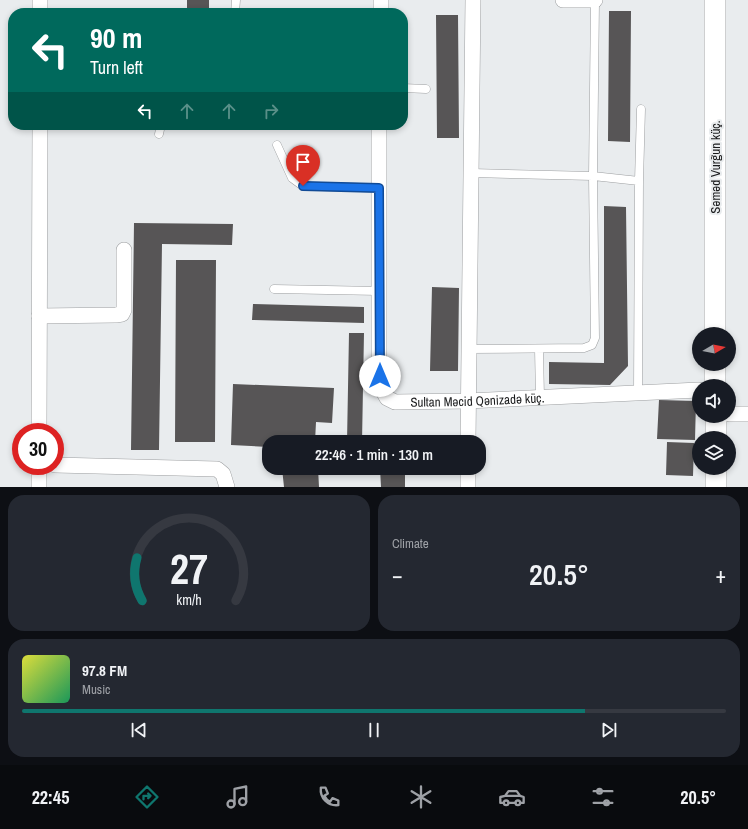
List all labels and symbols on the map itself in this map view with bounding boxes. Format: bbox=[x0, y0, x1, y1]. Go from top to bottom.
street label: Səməd Vurğun küç. bbox=[707, 120, 724, 214]
pin bbox=[286, 145, 320, 186]
north arrow bbox=[692, 327, 736, 371]
position arrow bbox=[359, 355, 401, 397]
street label: Sultan Məcid Qənizadə küç. bbox=[410, 389, 545, 411]
speed limit sign: 30 bbox=[12, 423, 64, 475]

